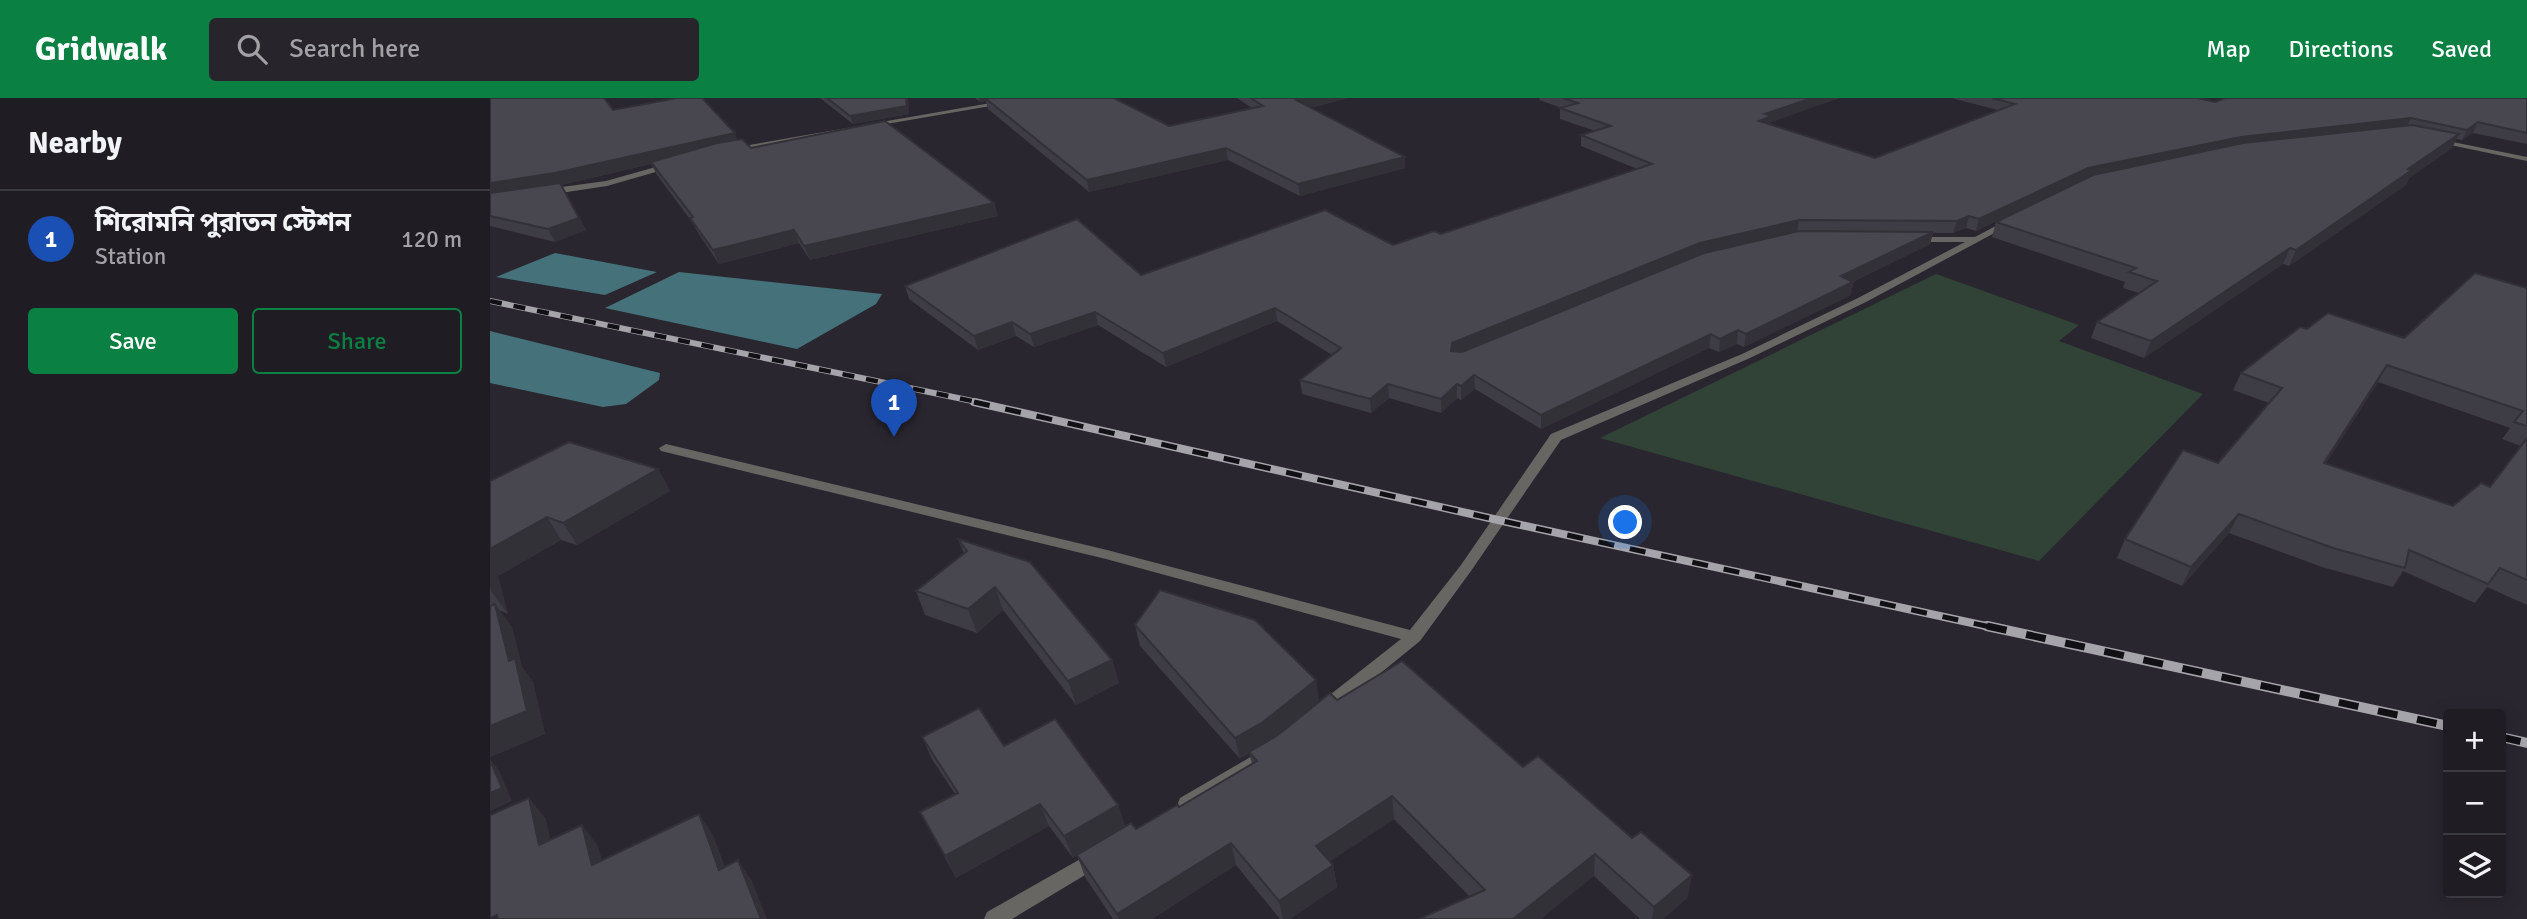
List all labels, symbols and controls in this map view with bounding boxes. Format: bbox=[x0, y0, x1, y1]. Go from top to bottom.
search box bbox=[209, 18, 699, 81]
text: Gridwalk bbox=[35, 29, 167, 70]
icon: search bbox=[233, 30, 271, 68]
text: Search here bbox=[289, 33, 420, 65]
text: Map bbox=[2206, 34, 2251, 64]
text: Directions bbox=[2289, 34, 2394, 64]
text: Saved bbox=[2432, 34, 2492, 64]
text: Nearby bbox=[28, 125, 122, 162]
text: শিরোমনি পুরাতন স্টেশন bbox=[95, 207, 351, 239]
text: 1 bbox=[45, 225, 57, 254]
text: 120 m bbox=[401, 225, 462, 254]
text: Station bbox=[95, 242, 166, 271]
button: Save bbox=[28, 308, 238, 374]
button: Share bbox=[252, 308, 462, 374]
pin: 1 bbox=[871, 379, 917, 437]
your location bbox=[1608, 505, 1642, 539]
map controls bbox=[2443, 709, 2506, 898]
button: + bbox=[2443, 709, 2506, 772]
button: − bbox=[2443, 772, 2506, 835]
button: layers bbox=[2443, 835, 2506, 898]

